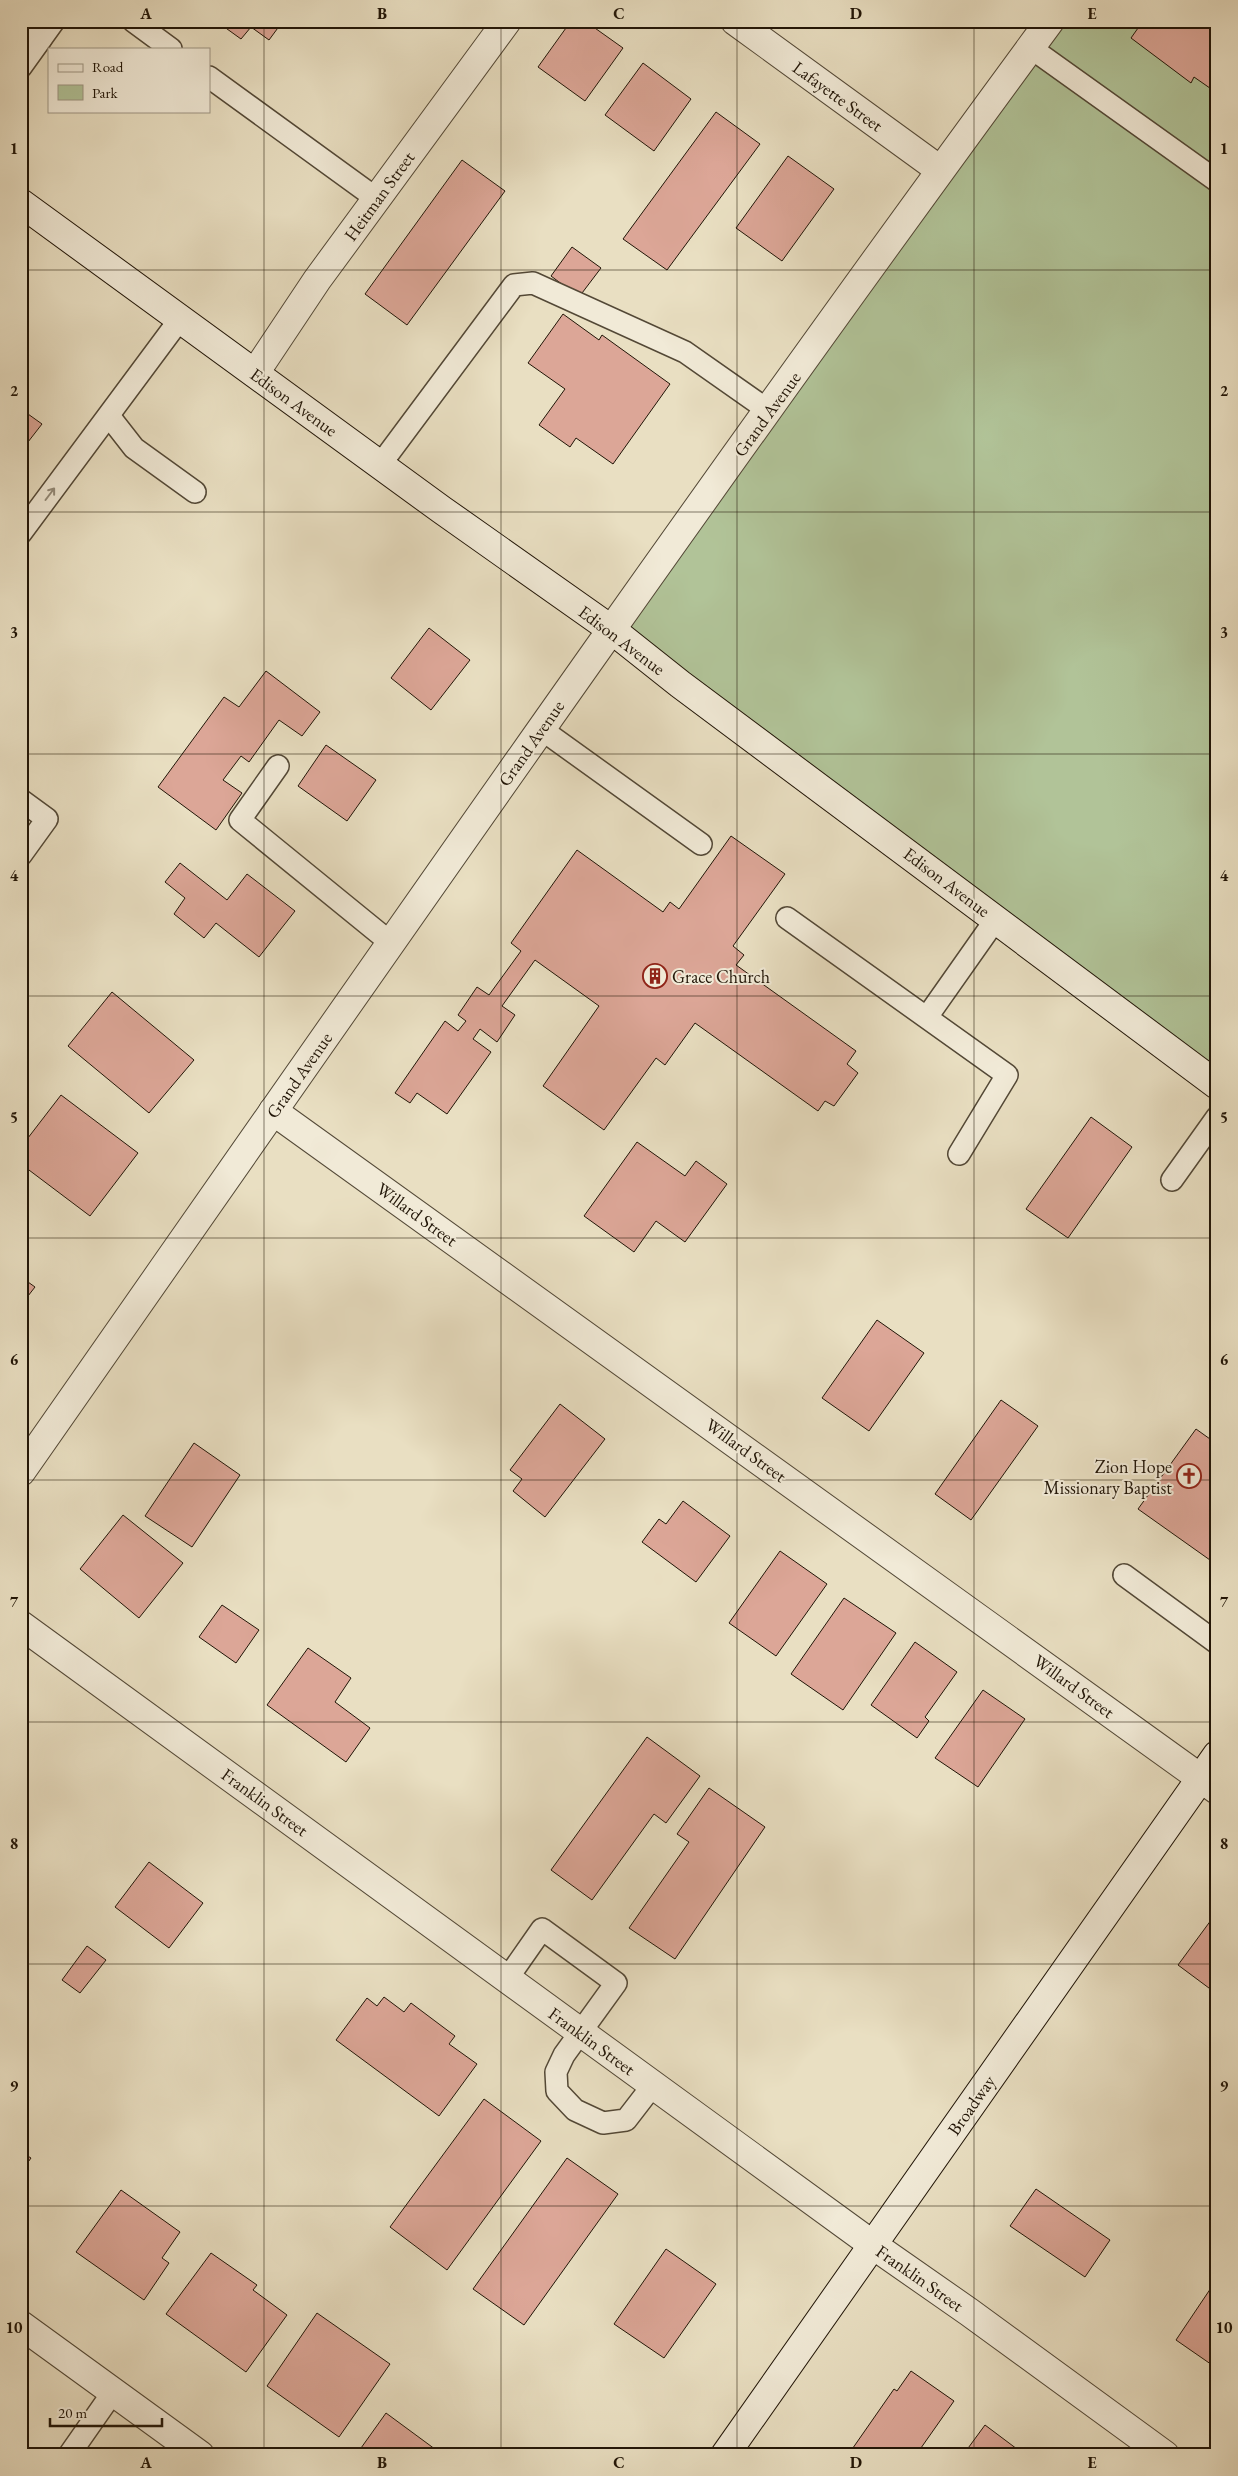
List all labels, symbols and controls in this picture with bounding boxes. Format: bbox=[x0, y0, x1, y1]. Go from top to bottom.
text: A bbox=[139, 3, 152, 24]
text: B bbox=[377, 3, 387, 24]
text: C bbox=[613, 3, 625, 24]
text: D bbox=[850, 3, 862, 24]
text: E bbox=[1087, 3, 1097, 24]
legend bbox=[48, 48, 210, 112]
street label: Lafayette Street bbox=[788, 56, 888, 137]
text: Road bbox=[92, 57, 124, 76]
text: Park bbox=[92, 83, 119, 102]
text: 1 bbox=[10, 138, 18, 159]
text: 1 bbox=[1220, 138, 1228, 159]
street label: Heitman Street bbox=[339, 146, 420, 245]
street label: Edison Avenue bbox=[246, 363, 342, 441]
street label: Grand Avenue bbox=[728, 367, 806, 461]
text: 2 bbox=[10, 380, 19, 401]
text: 2 bbox=[1220, 380, 1229, 401]
one-way arrow bbox=[45, 488, 56, 501]
street label: Edison Avenue bbox=[574, 600, 670, 680]
text: 3 bbox=[10, 622, 18, 643]
text: 3 bbox=[1220, 622, 1228, 643]
street label: Grand Avenue bbox=[493, 695, 569, 791]
street label: Edison Avenue bbox=[899, 842, 995, 922]
text: 4 bbox=[10, 865, 19, 886]
text: 4 bbox=[1220, 865, 1229, 886]
building icon: Grace Church bbox=[642, 963, 668, 989]
place label: Grace Church bbox=[672, 965, 770, 988]
street label: Grand Avenue bbox=[261, 1027, 337, 1123]
text: 5 bbox=[10, 1107, 18, 1128]
text: 5 bbox=[1220, 1107, 1228, 1128]
street label: Willard Street bbox=[372, 1177, 462, 1251]
text: 6 bbox=[10, 1349, 19, 1370]
text: 6 bbox=[1220, 1349, 1229, 1370]
street label: Willard Street bbox=[701, 1413, 791, 1487]
place label: Zion Hope Missionary Baptist bbox=[1044, 1455, 1172, 1499]
church icon: Zion Hope Missionary Baptist bbox=[1176, 1463, 1202, 1489]
text: 7 bbox=[10, 1591, 19, 1612]
text: 7 bbox=[1220, 1591, 1229, 1612]
street label: Willard Street bbox=[1029, 1649, 1119, 1723]
street label: Franklin Street bbox=[217, 1763, 313, 1841]
text: 8 bbox=[10, 1833, 18, 1854]
text: 8 bbox=[1220, 1833, 1228, 1854]
street label: Franklin Street bbox=[544, 2002, 640, 2080]
street label: Broadway bbox=[942, 2070, 1000, 2140]
text: 9 bbox=[10, 2075, 19, 2096]
text: 9 bbox=[1220, 2075, 1229, 2096]
street label: Franklin Street bbox=[872, 2239, 969, 2317]
text: 10 bbox=[6, 2317, 23, 2338]
text: 10 bbox=[1216, 2317, 1233, 2338]
scale bar bbox=[50, 2396, 162, 2428]
text: 20 m bbox=[58, 2403, 87, 2422]
text: A bbox=[139, 2452, 152, 2473]
text: B bbox=[377, 2452, 387, 2473]
text: C bbox=[613, 2452, 625, 2473]
text: D bbox=[850, 2452, 862, 2473]
text: E bbox=[1087, 2452, 1097, 2473]

